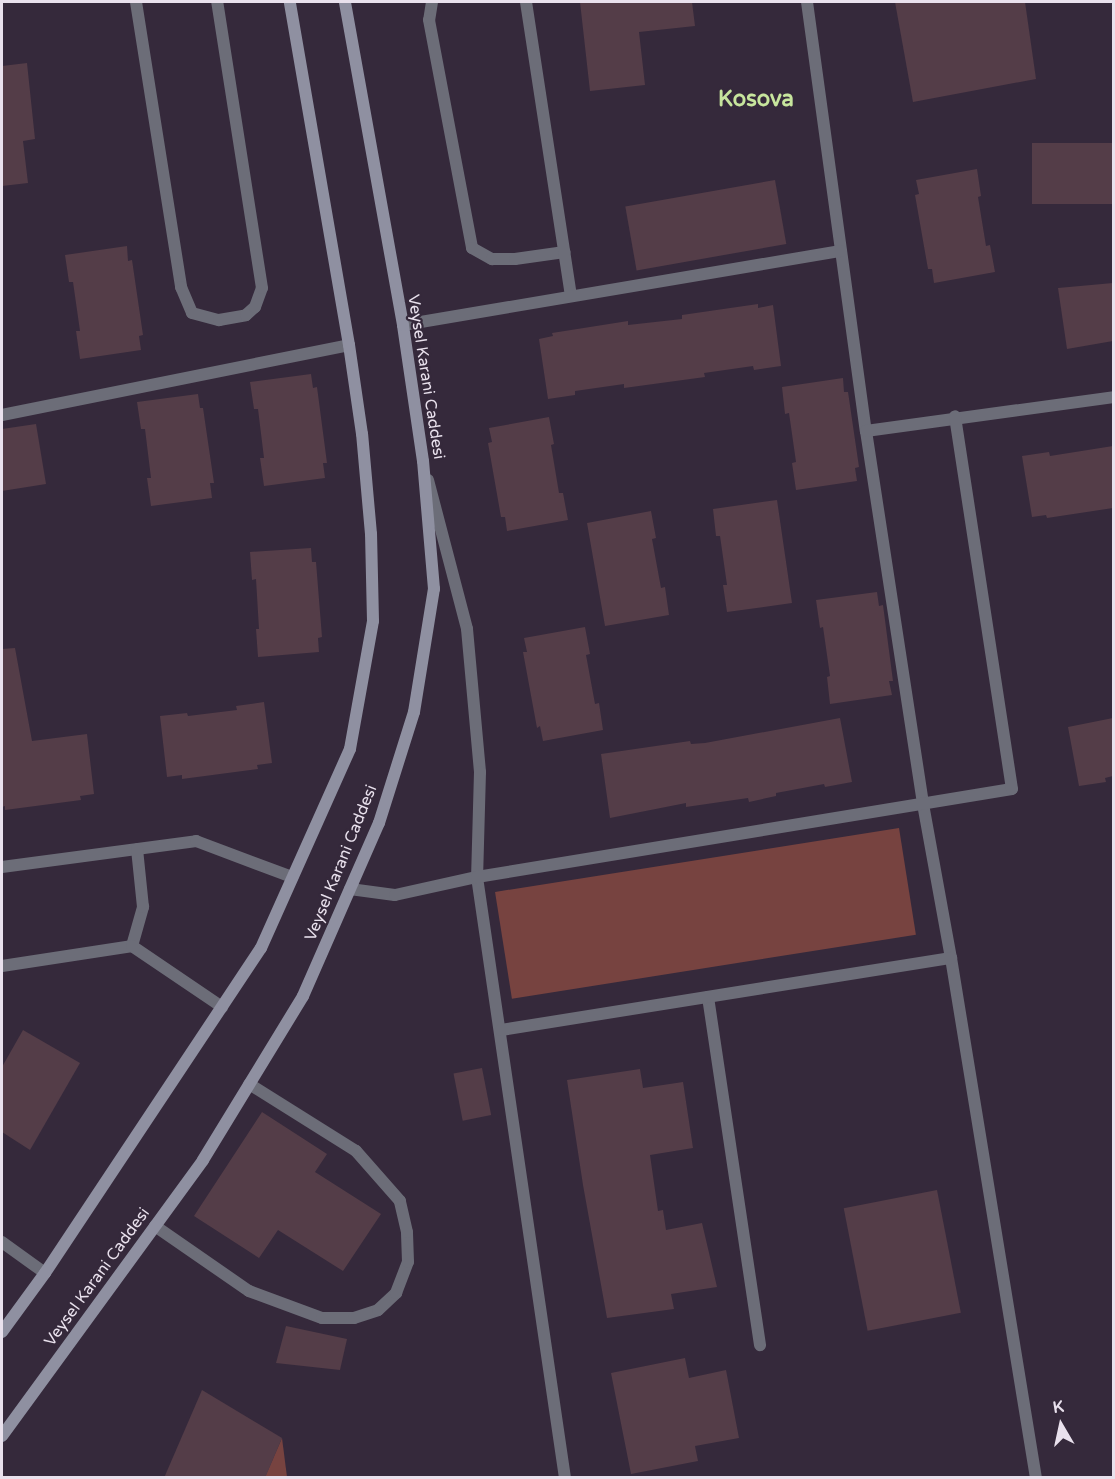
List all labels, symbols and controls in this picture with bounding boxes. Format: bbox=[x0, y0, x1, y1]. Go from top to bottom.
district label: Kosova bbox=[718, 87, 794, 113]
street label: Veysel Karani Caddesi bbox=[404, 293, 448, 461]
street label: Veysel Karani Caddesi bbox=[301, 782, 381, 944]
street label: Veysel Karani Caddesi bbox=[40, 1204, 154, 1350]
north arrow bbox=[1031, 1395, 1091, 1455]
text: K bbox=[1051, 1397, 1065, 1418]

